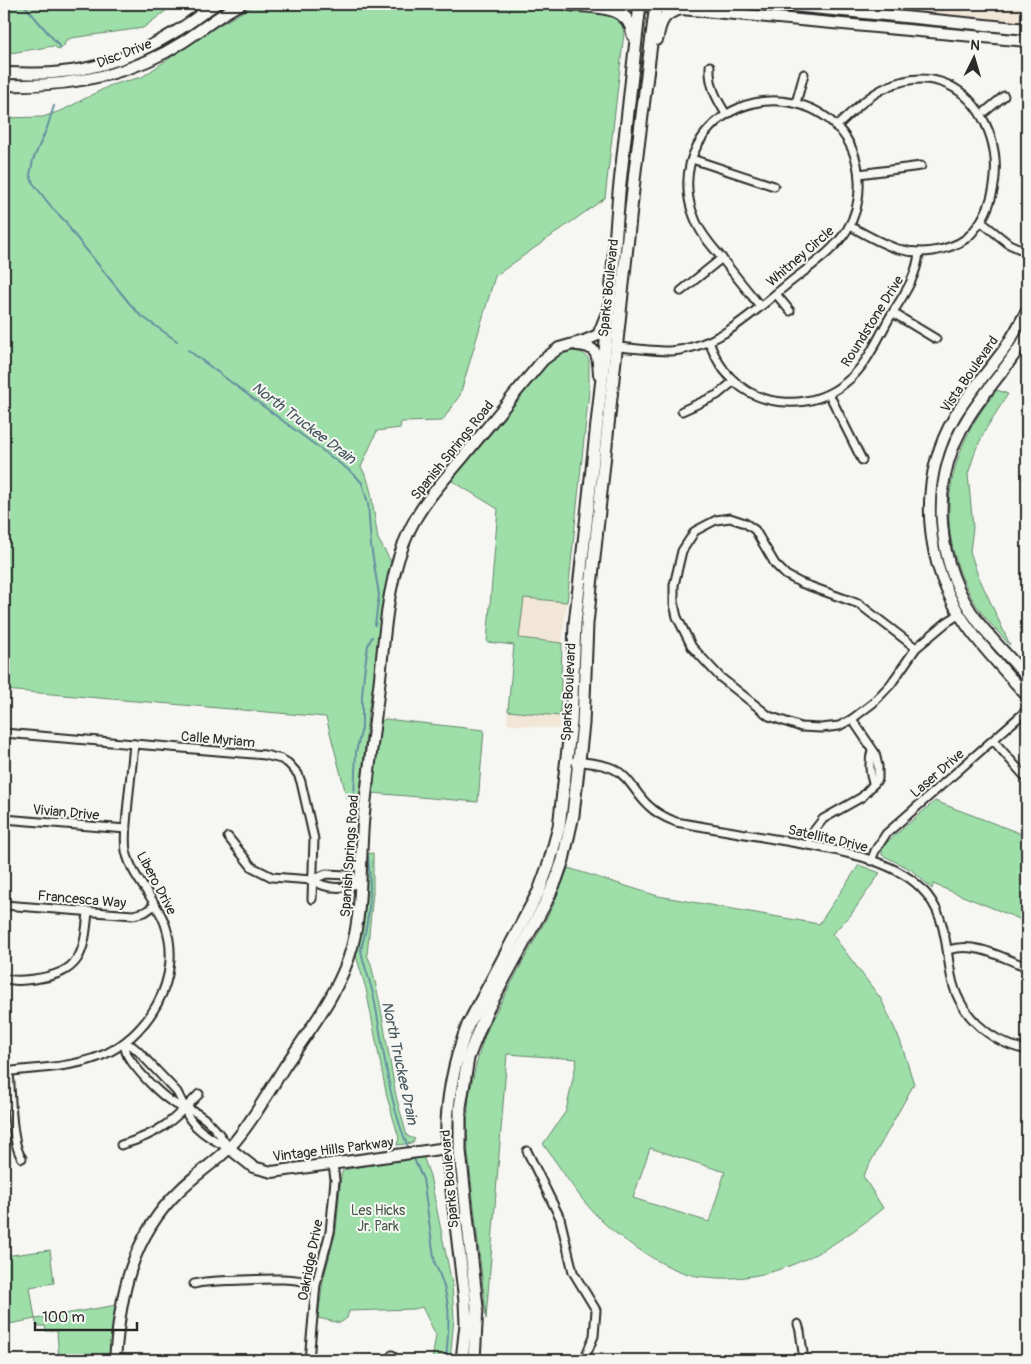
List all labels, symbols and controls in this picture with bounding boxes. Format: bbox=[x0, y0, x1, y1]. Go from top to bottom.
north arrow bbox=[948, 32, 998, 82]
street label: Disc Drive bbox=[94, 35, 154, 72]
text: N bbox=[970, 37, 981, 54]
street label: Whitney Circle bbox=[763, 222, 838, 290]
street label: Sparks Boulevard bbox=[595, 238, 622, 338]
street label: Roundstone Drive bbox=[838, 272, 907, 370]
street label: Vista Boulevard bbox=[937, 333, 1002, 416]
water label: North Truckee Drain bbox=[248, 378, 361, 470]
street label: Spanish Springs Road bbox=[407, 397, 498, 503]
street label: Sparks Boulevard bbox=[557, 642, 580, 742]
street label: Calle Myriam bbox=[180, 728, 256, 751]
street label: Laser Drive bbox=[907, 745, 968, 801]
street label: Spanish Springs Road bbox=[337, 794, 362, 918]
street label: Vivian Drive bbox=[32, 801, 100, 824]
street label: Satellite Drive bbox=[786, 821, 870, 856]
street label: Libero Drive bbox=[133, 849, 180, 918]
street label: Francesca Way bbox=[37, 887, 127, 912]
water label: North Truckee Drain bbox=[377, 1000, 422, 1128]
street label: Sparks Boulevard bbox=[437, 1129, 462, 1229]
street label: Vintage Hills Parkway bbox=[272, 1134, 394, 1165]
park label: Les Hicks Jr. Park bbox=[351, 1202, 406, 1235]
street label: Oakridge Drive bbox=[294, 1218, 327, 1302]
scale bar bbox=[35, 1299, 138, 1331]
text: 100 m bbox=[42, 1308, 85, 1327]

